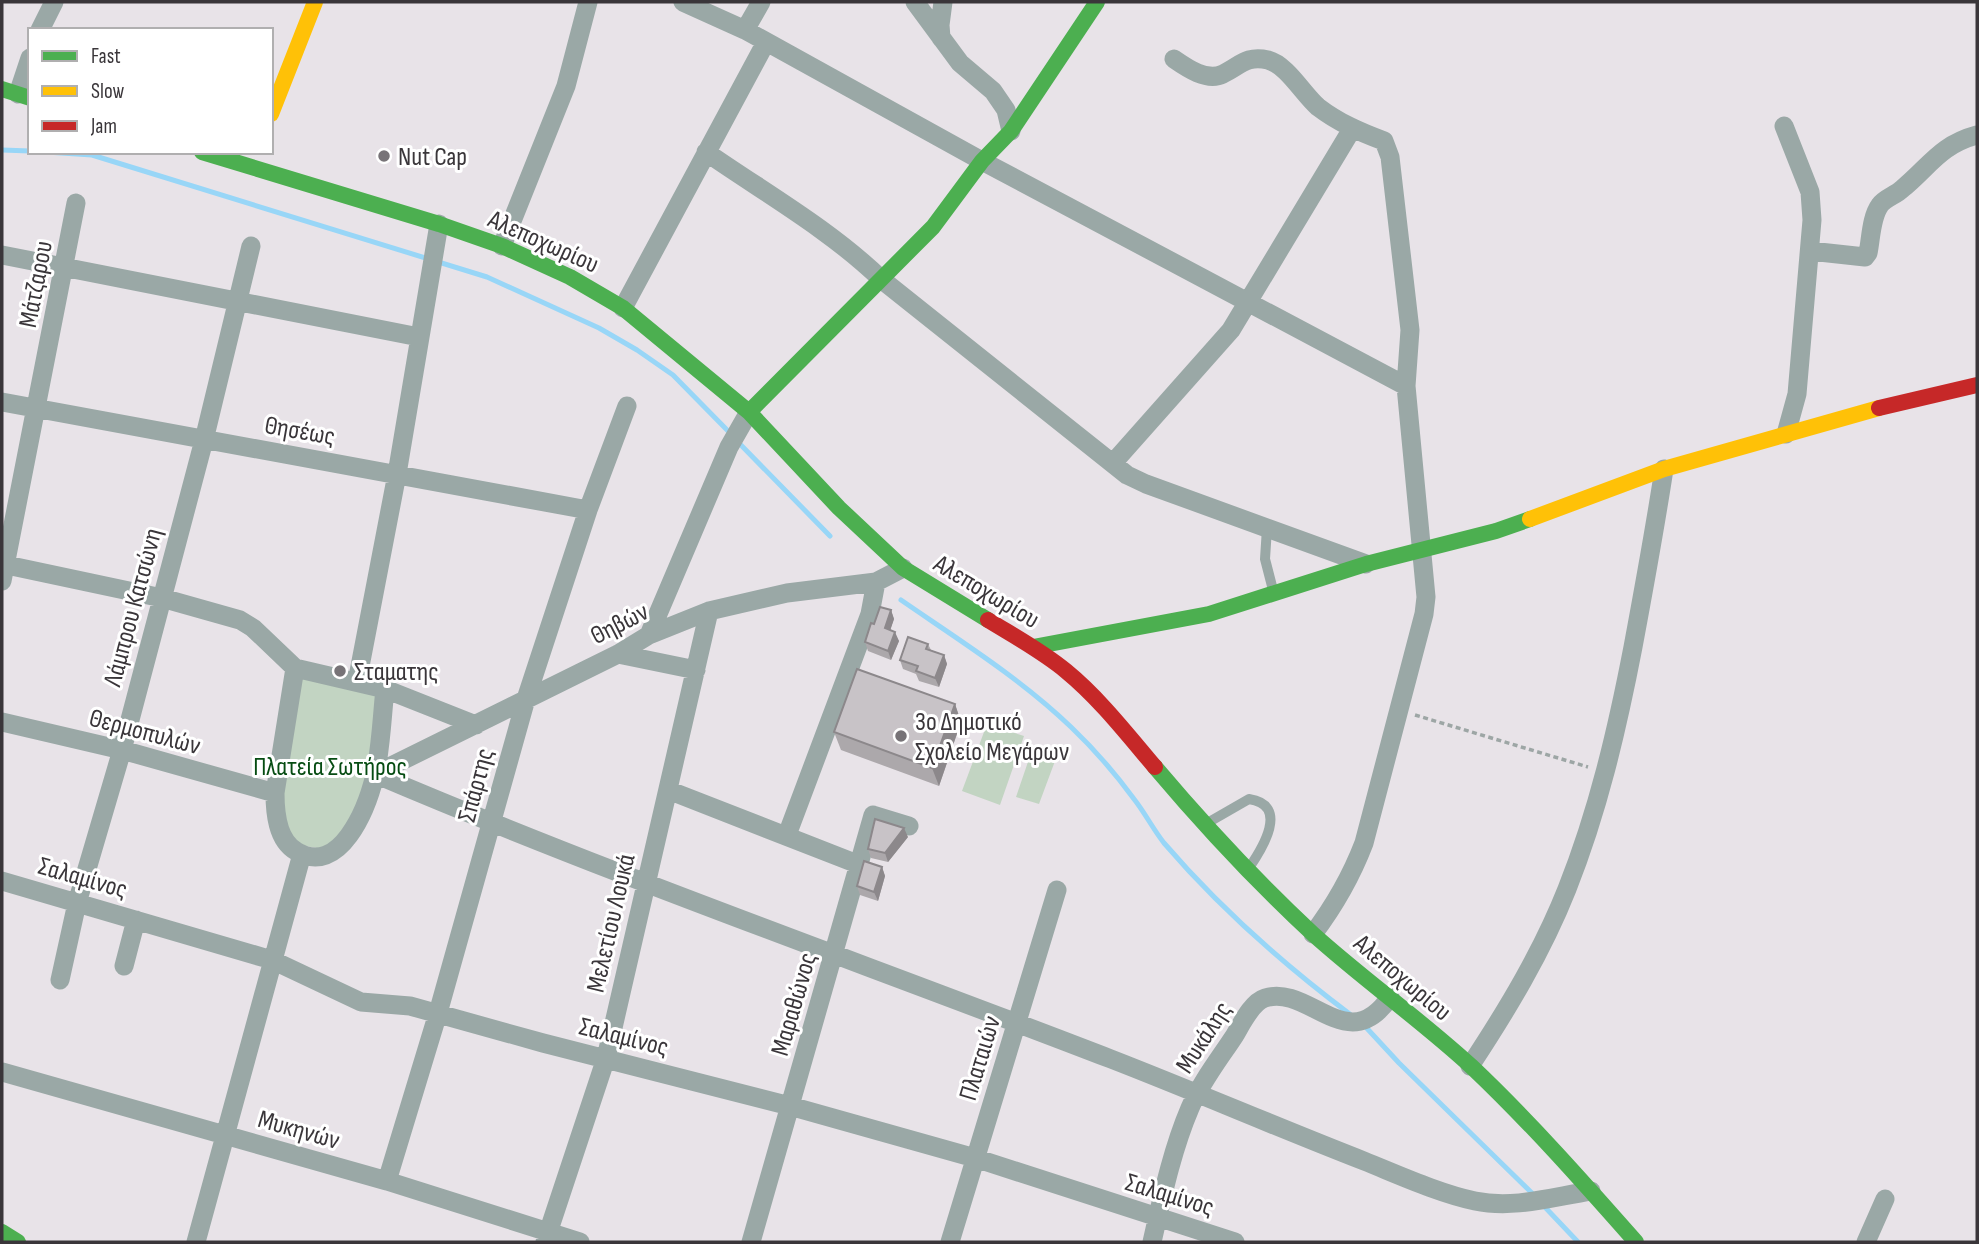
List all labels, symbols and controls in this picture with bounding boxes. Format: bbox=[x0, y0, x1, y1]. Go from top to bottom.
legend bbox=[28, 28, 273, 154]
text: Fast bbox=[91, 44, 121, 69]
text: Slow bbox=[91, 79, 125, 104]
text: Jam bbox=[90, 114, 117, 139]
place label: Nut Cap bbox=[398, 142, 467, 173]
marker: Nut Cap bbox=[376, 148, 392, 164]
street label: Αλεποχωρίου bbox=[482, 204, 603, 280]
street label: Μάτζαρου bbox=[13, 238, 60, 330]
street label: Θησέως bbox=[262, 410, 337, 453]
street label: Λάμπρου Κατσώνη bbox=[97, 525, 169, 691]
street label: Αλεποχωρίου bbox=[927, 548, 1045, 636]
street label: Θηβών bbox=[586, 597, 654, 652]
place label: Σταματης bbox=[354, 657, 438, 688]
marker: Σταματης bbox=[332, 663, 348, 679]
street label: Θερμοπυλών bbox=[86, 703, 204, 762]
place label: 3ο Δημοτικό Σχολείο Μεγάρων bbox=[915, 707, 1069, 768]
marker: 3ο Δημοτικό Σχολείο Μεγάρων bbox=[893, 728, 909, 744]
street label: Σπάρτης bbox=[452, 745, 501, 826]
park label: Πλατεία Σωτήρος bbox=[253, 752, 407, 783]
street label: Σαλαμίνος bbox=[35, 851, 131, 906]
street label: Μελετίου Λουκά bbox=[580, 851, 642, 996]
street label: Αλεποχωρίου bbox=[1346, 928, 1457, 1028]
street label: Μαραθώνος bbox=[765, 949, 824, 1060]
street label: Μυκάλης bbox=[1170, 996, 1239, 1079]
street label: Σαλαμίνος bbox=[576, 1011, 672, 1064]
street label: Πλαταιών bbox=[953, 1013, 1008, 1104]
street label: Μυκηνών bbox=[254, 1104, 343, 1157]
street label: Σαλαμίνος bbox=[1122, 1167, 1218, 1224]

